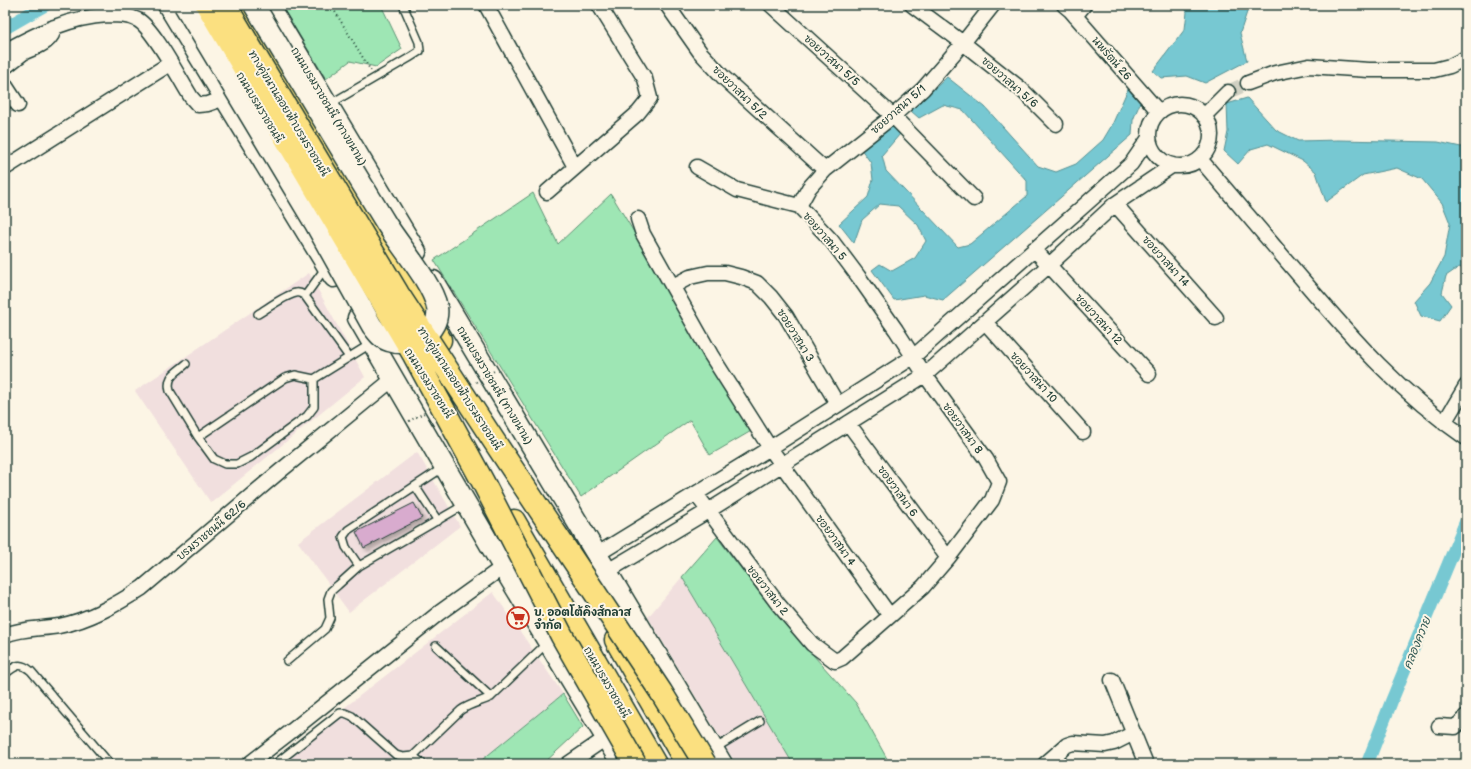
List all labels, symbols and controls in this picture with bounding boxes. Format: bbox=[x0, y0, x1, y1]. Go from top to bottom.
street label: ซอยวาสนา 5/5 bbox=[801, 32, 862, 89]
street label: นพรัตน์ 26 bbox=[1089, 33, 1136, 83]
street label: ถนนบรมราชชนนี (ทางขนาน) bbox=[288, 44, 370, 168]
street label: ทางคู่ขนานลอยฟ้าบรมราชชนนี bbox=[244, 47, 333, 180]
street label: ซอยวาสนา 5/6 bbox=[979, 54, 1041, 111]
street label: ซอยวาสนา 5/2 bbox=[710, 63, 770, 122]
street label: ถนนบรมราชชนนี bbox=[233, 69, 287, 145]
street label: ซอยวาสนา 5/1 bbox=[868, 82, 928, 137]
street label: ซอยวาสนา 5 bbox=[800, 210, 849, 263]
street label: ซอยวาสนา 14 bbox=[1139, 233, 1192, 290]
street label: ซอยวาสนา 12 bbox=[1073, 291, 1125, 348]
street label: ซอยวาสนา 3 bbox=[774, 307, 817, 364]
street label: ทางคู่ขนานลอยฟ้าบรมราชชนนี bbox=[413, 323, 506, 454]
street label: ถนนบรมราชชนนี (ทางขนาน) bbox=[454, 323, 536, 447]
street label: ถนนบรมราชชนนี bbox=[402, 345, 456, 421]
street label: ซอยวาสนา 10 bbox=[1008, 349, 1060, 406]
street label: ซอยวาสนา 8 bbox=[940, 400, 985, 456]
street label: ซอยวาสนา 6 bbox=[875, 463, 921, 519]
street label: บรมราชชนนี 62/6 bbox=[173, 497, 249, 563]
street label: ซอยวาสนา 4 bbox=[813, 512, 859, 568]
street label: ซอยวาสนา 2 bbox=[744, 563, 791, 618]
place label: บ. ออตโต้คิงส์กลาส จำกัด bbox=[534, 604, 632, 632]
supermarket icon: บ. ออตโต้คิงส์กลาส จำกัด bbox=[505, 605, 531, 631]
water label: คลองควาย bbox=[1400, 614, 1435, 671]
street label: ถนนบรมราชชนนี bbox=[581, 644, 633, 721]

